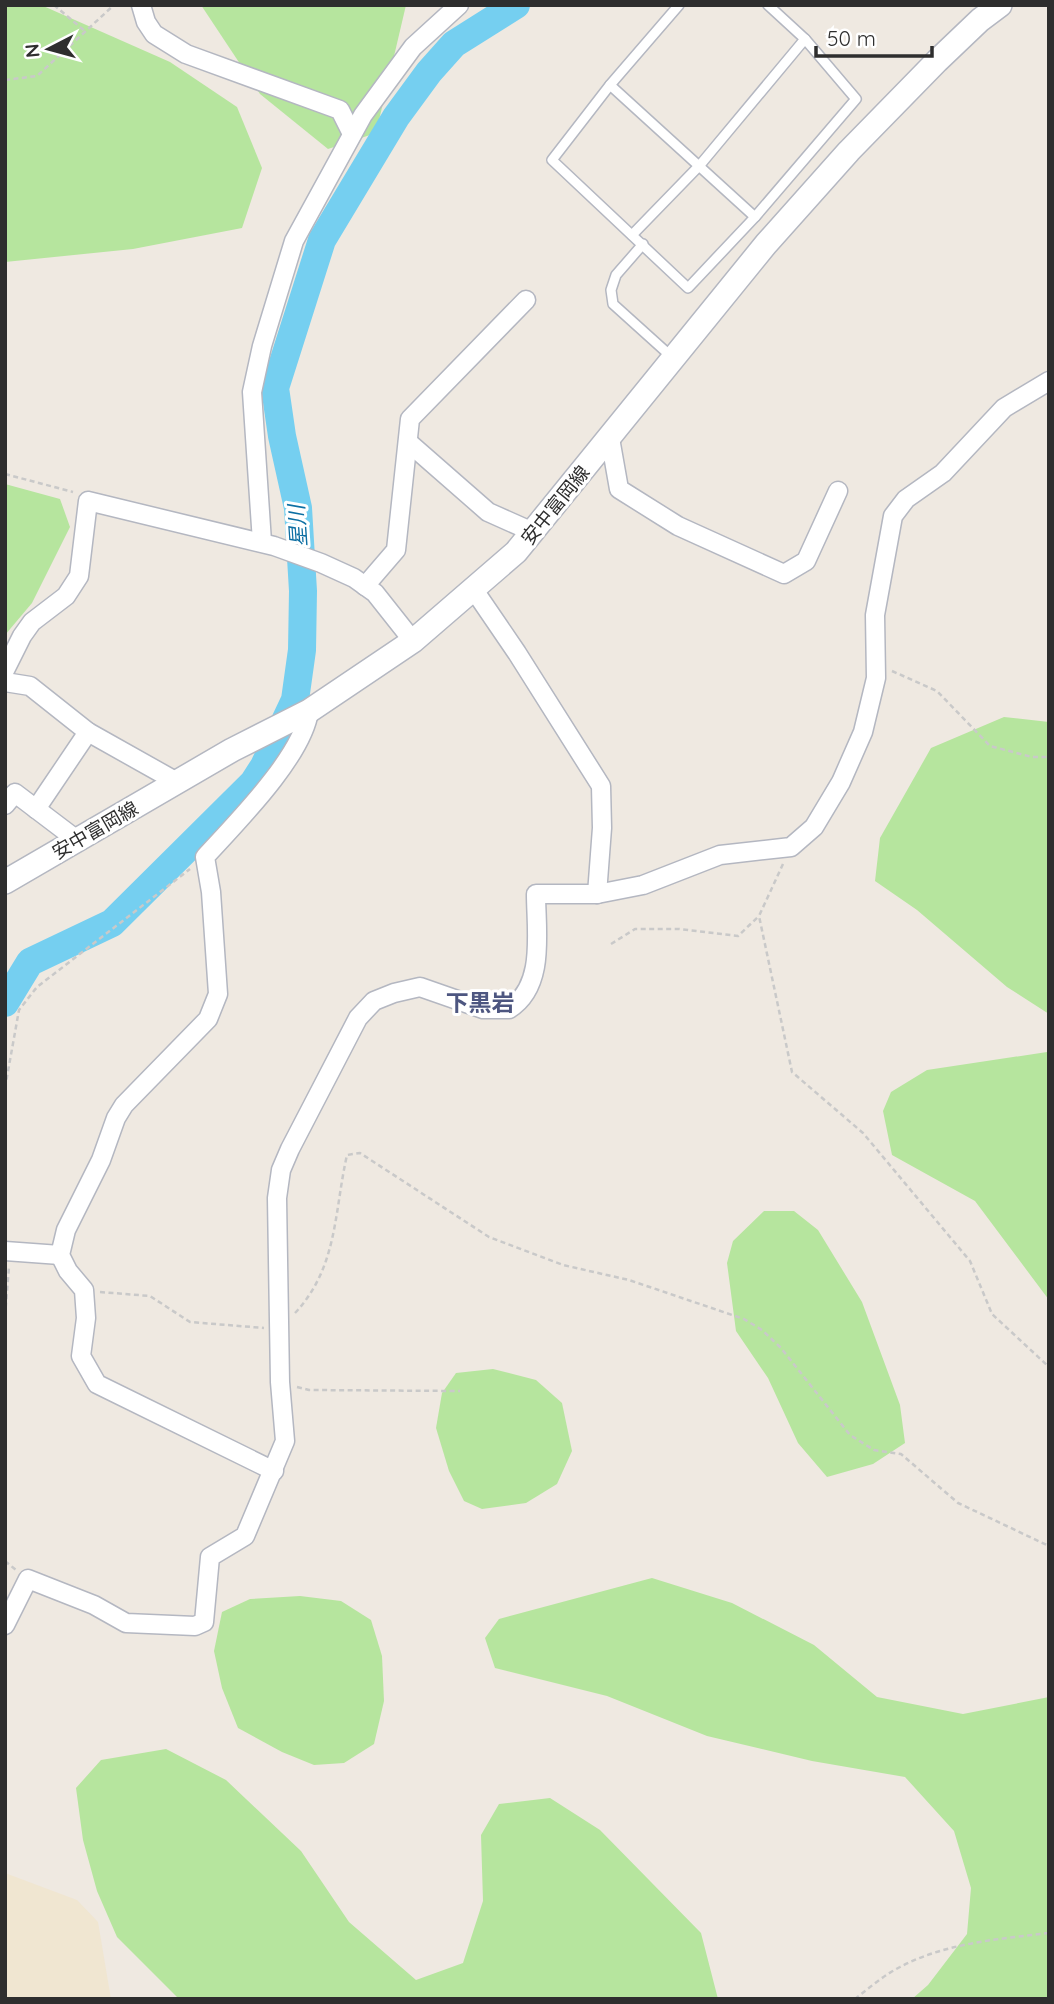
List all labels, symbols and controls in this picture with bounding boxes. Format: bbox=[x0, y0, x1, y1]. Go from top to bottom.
north arrow bbox=[14, 14, 84, 84]
scale bar bbox=[816, 14, 932, 58]
text: 50 m bbox=[827, 25, 876, 51]
text: N bbox=[19, 43, 45, 59]
street label: 安中富岡線 bbox=[516, 461, 594, 549]
water label: 星川 bbox=[282, 502, 311, 548]
street label: 安中富岡線 bbox=[48, 796, 142, 864]
district label: 下黒岩 bbox=[446, 988, 515, 1017]

